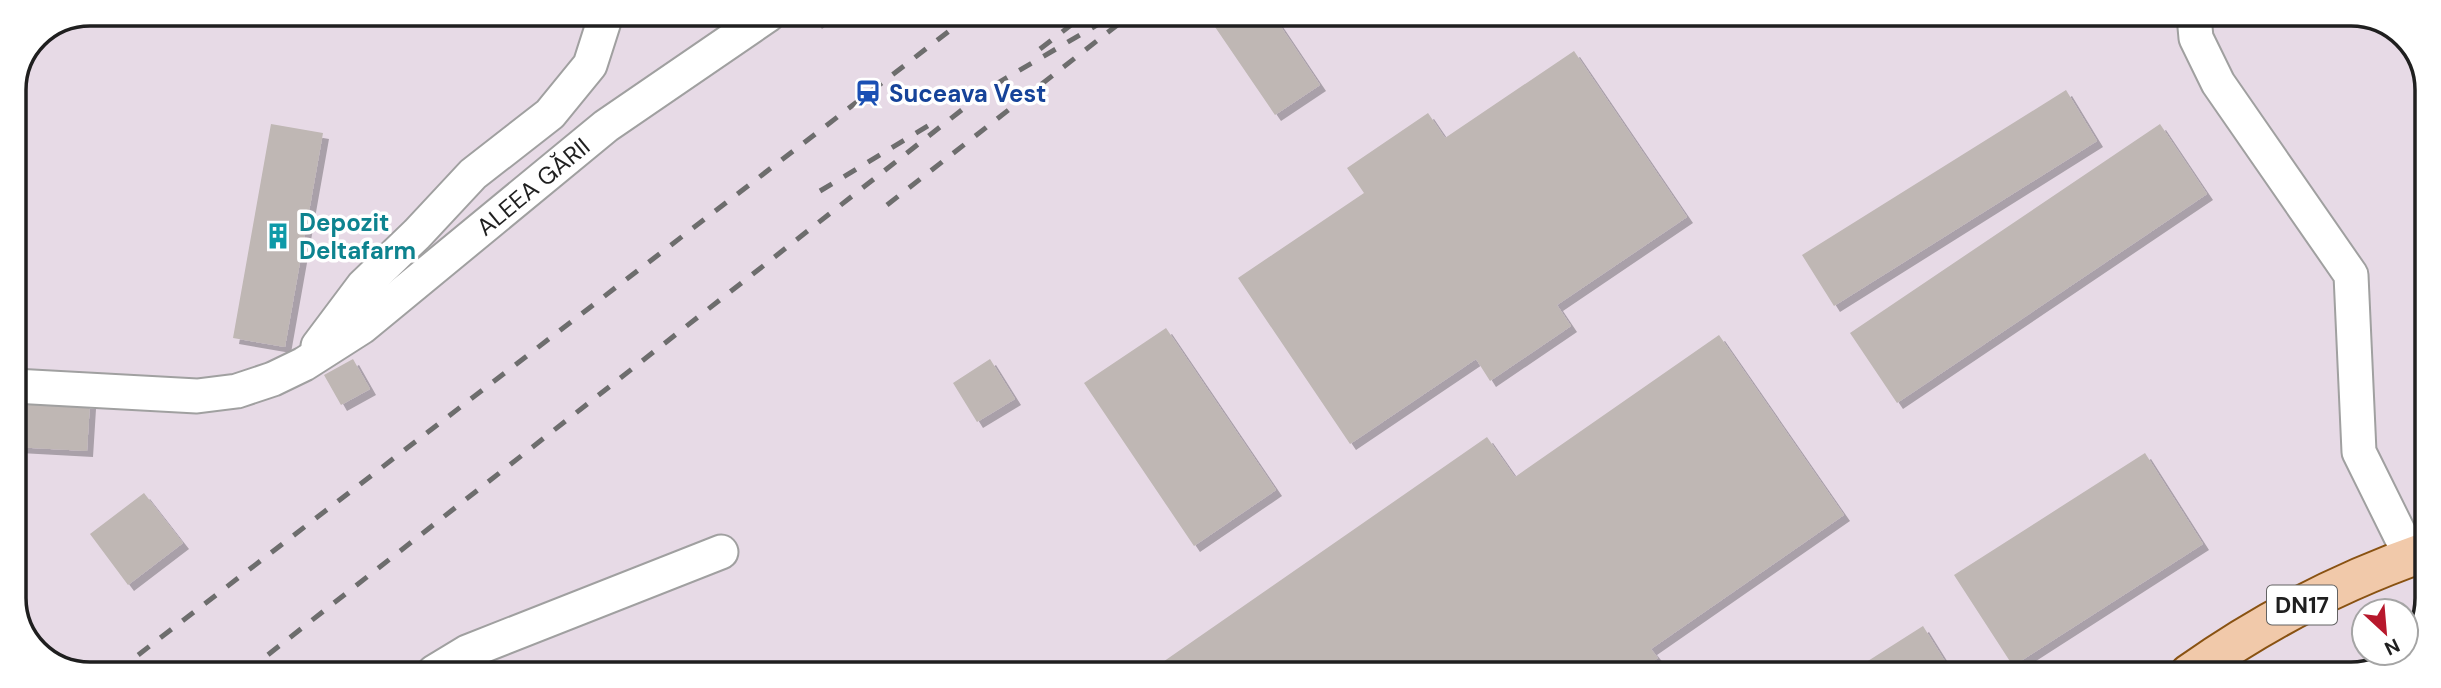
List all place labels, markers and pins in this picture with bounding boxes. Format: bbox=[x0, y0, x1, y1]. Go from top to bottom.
station icon: Suceava Vest bbox=[853, 78, 883, 108]
place label: Suceava Vest bbox=[889, 78, 1046, 109]
place label: Depozit Deltafarm bbox=[299, 207, 416, 266]
building icon: Depozit Deltafarm bbox=[263, 221, 293, 251]

